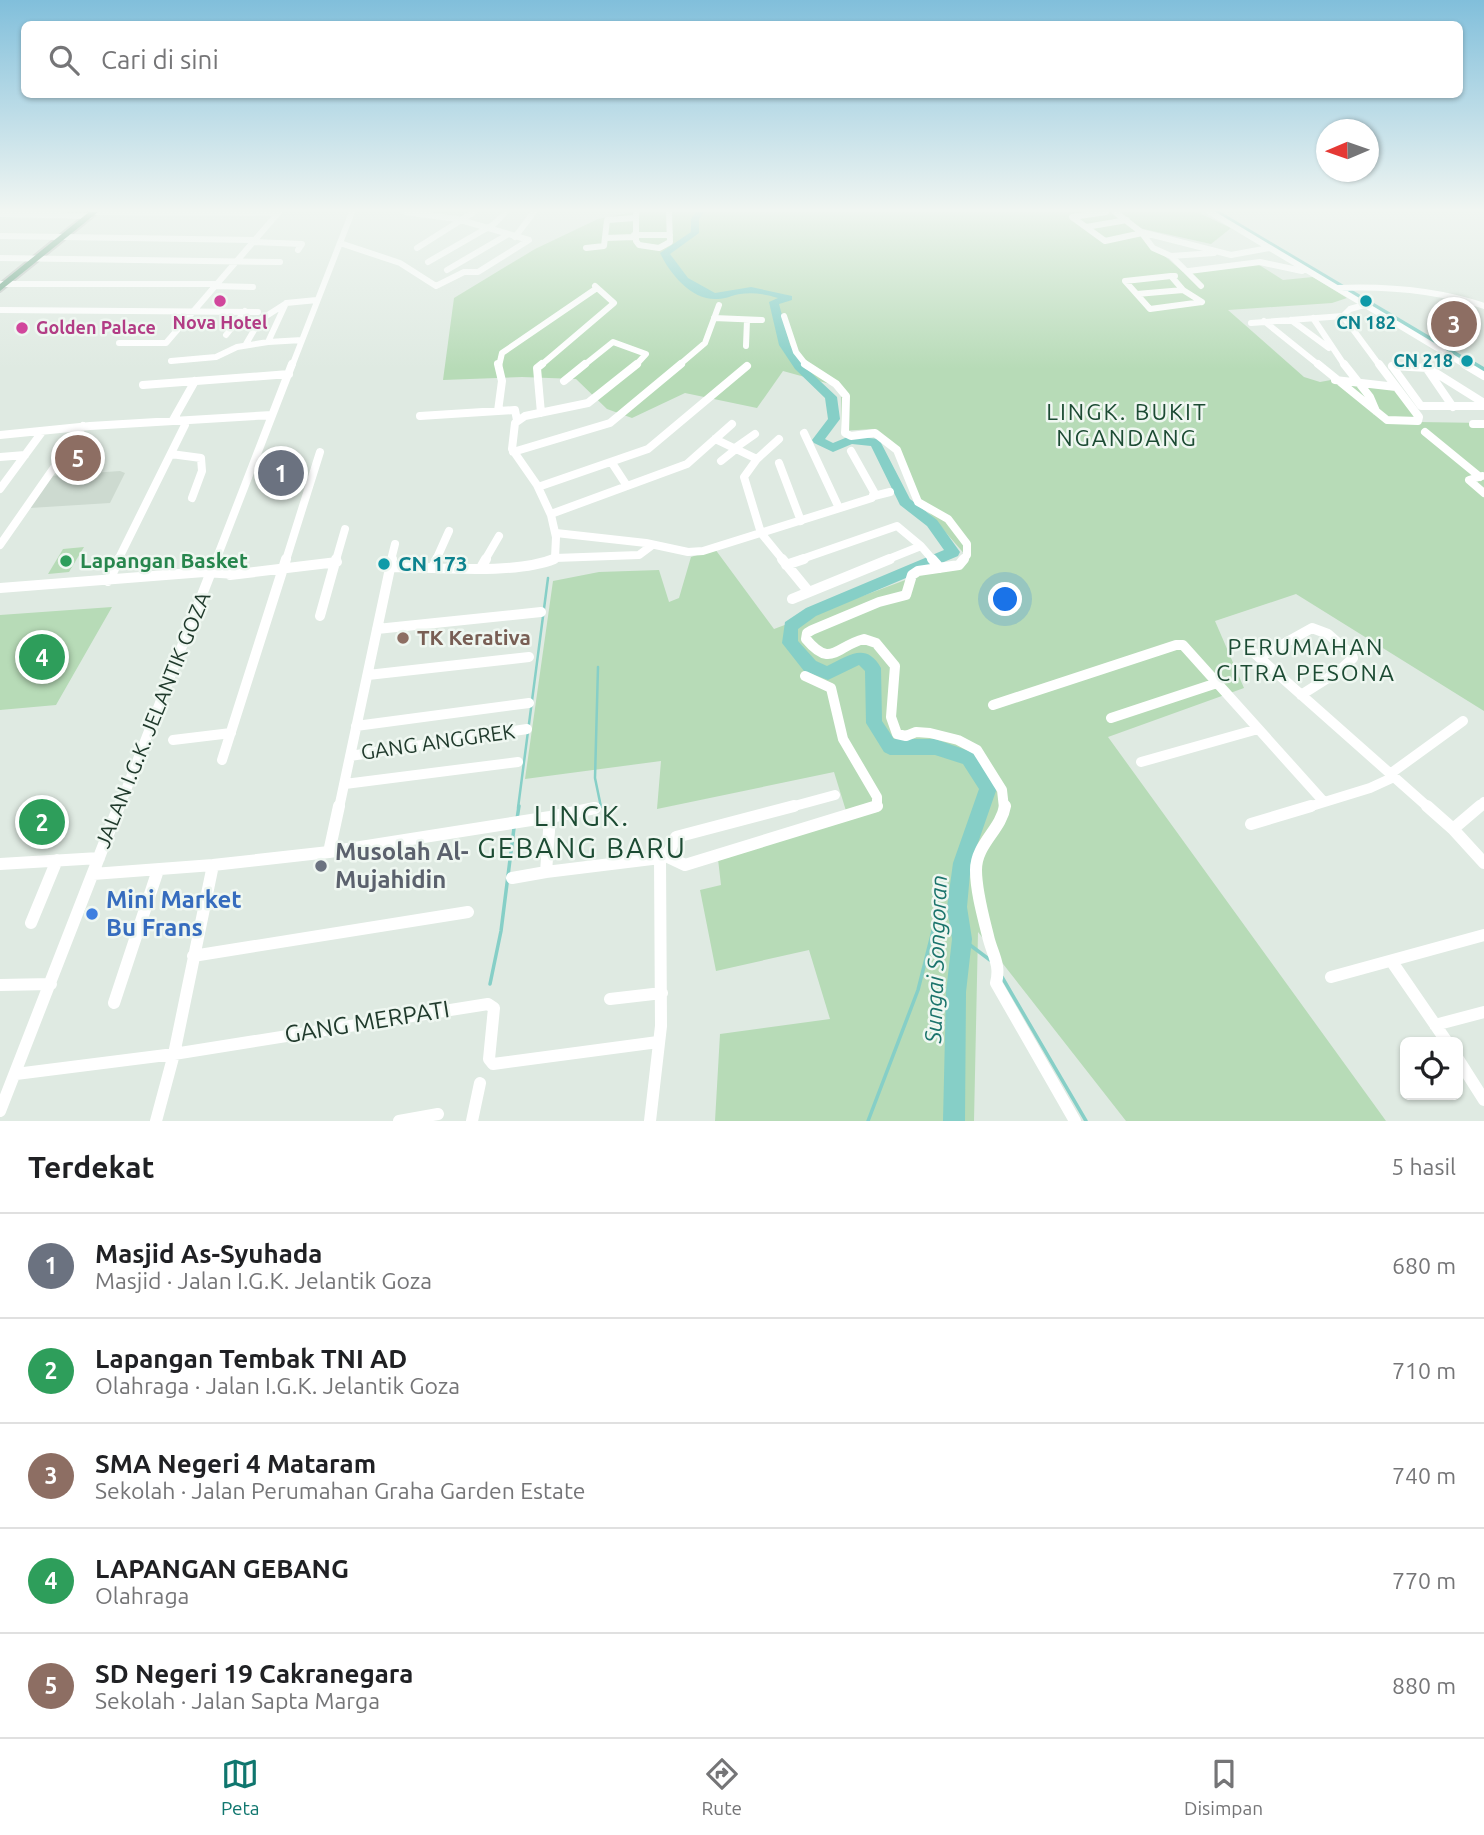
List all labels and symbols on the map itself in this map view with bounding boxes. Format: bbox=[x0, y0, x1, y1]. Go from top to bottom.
north arrow bbox=[1316, 119, 1379, 182]
marker: Nova Hotel bbox=[212, 293, 228, 309]
marker: CN 182 bbox=[1358, 293, 1374, 309]
pin: 3 bbox=[1431, 298, 1477, 350]
place label: Nova Hotel bbox=[173, 312, 268, 332]
place label: CN 182 bbox=[1336, 312, 1396, 332]
place label: Golden Palace bbox=[36, 317, 156, 337]
marker: Golden Palace bbox=[14, 320, 30, 336]
place label: CN 218 bbox=[1393, 350, 1453, 370]
marker: CN 218 bbox=[1459, 353, 1475, 369]
district label: LINGK. BUKIT NGANDANG bbox=[1046, 399, 1208, 450]
pin: 5 bbox=[55, 432, 101, 484]
pin: 1 bbox=[258, 447, 304, 499]
place label: Lapangan Basket bbox=[80, 548, 248, 572]
place label: CN 173 bbox=[398, 551, 468, 575]
marker: Lapangan Basket bbox=[58, 553, 74, 569]
marker: CN 173 bbox=[376, 556, 392, 572]
your location bbox=[988, 582, 1022, 616]
street label: JALAN I.G.K. JELANTIK GOZA bbox=[90, 588, 215, 851]
place label: TK Kerativa bbox=[417, 625, 531, 649]
marker: TK Kerativa bbox=[395, 630, 411, 646]
pin: 4 bbox=[19, 631, 65, 683]
district label: PERUMAHAN CITRA PESONA bbox=[1216, 634, 1396, 685]
street label: GANG ANGGREK bbox=[359, 718, 517, 764]
pin: 2 bbox=[19, 796, 65, 848]
district label: LINGK. GEBANG BARU bbox=[477, 800, 687, 863]
place label: Musolah Al- Mujahidin bbox=[335, 838, 469, 893]
marker: Musolah Al- Mujahidin bbox=[313, 858, 329, 874]
water label: Sungai Songoran bbox=[920, 874, 951, 1045]
place label: Mini Market Bu Frans bbox=[106, 886, 242, 941]
marker: Mini Market Bu Frans bbox=[84, 906, 100, 922]
street label: GANG MERPATI bbox=[283, 995, 451, 1048]

